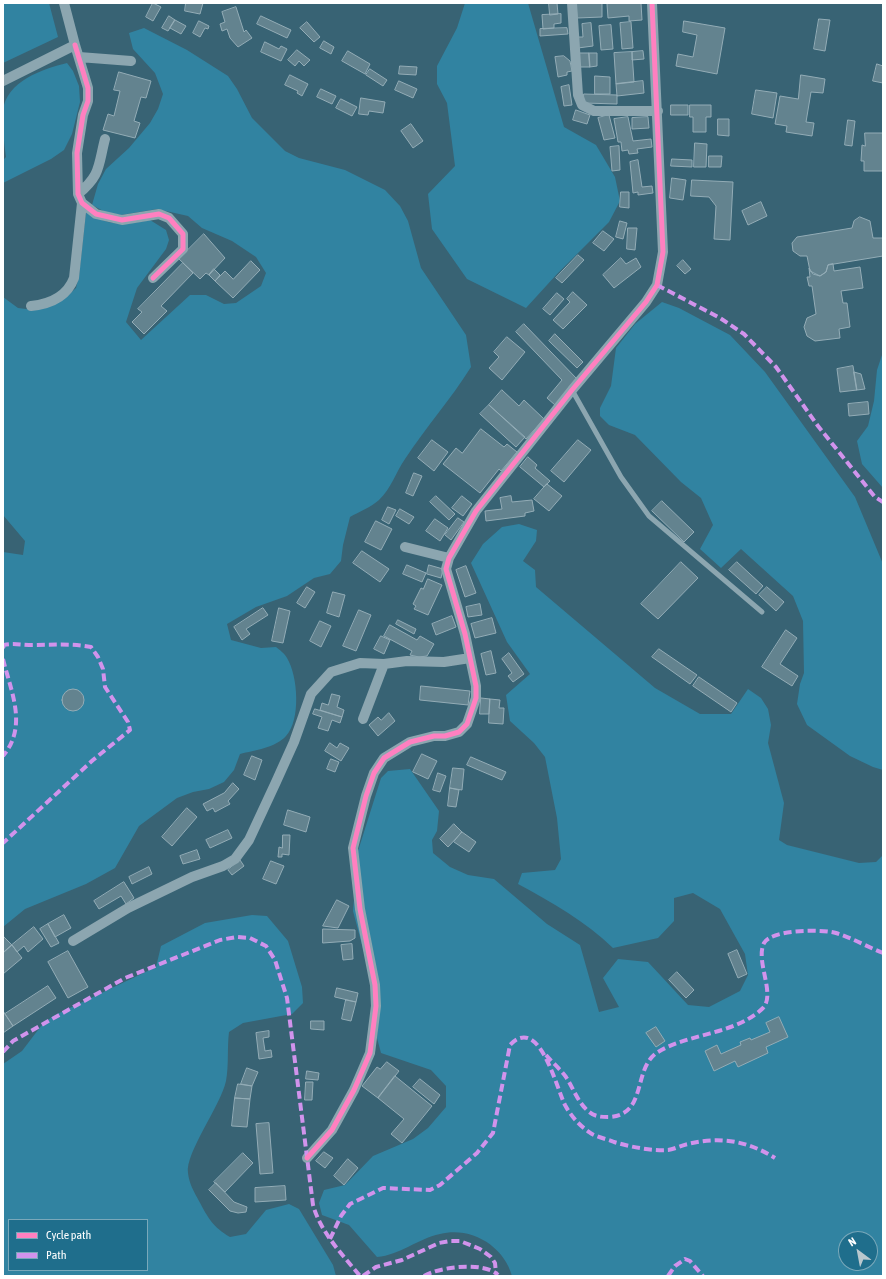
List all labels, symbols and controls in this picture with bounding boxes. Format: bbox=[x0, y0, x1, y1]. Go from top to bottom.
legend bbox=[8, 1219, 148, 1271]
text: Cycle path bbox=[46, 1228, 91, 1242]
north arrow bbox=[838, 1231, 878, 1271]
text: N bbox=[846, 1235, 858, 1248]
text: Path bbox=[46, 1248, 67, 1262]

